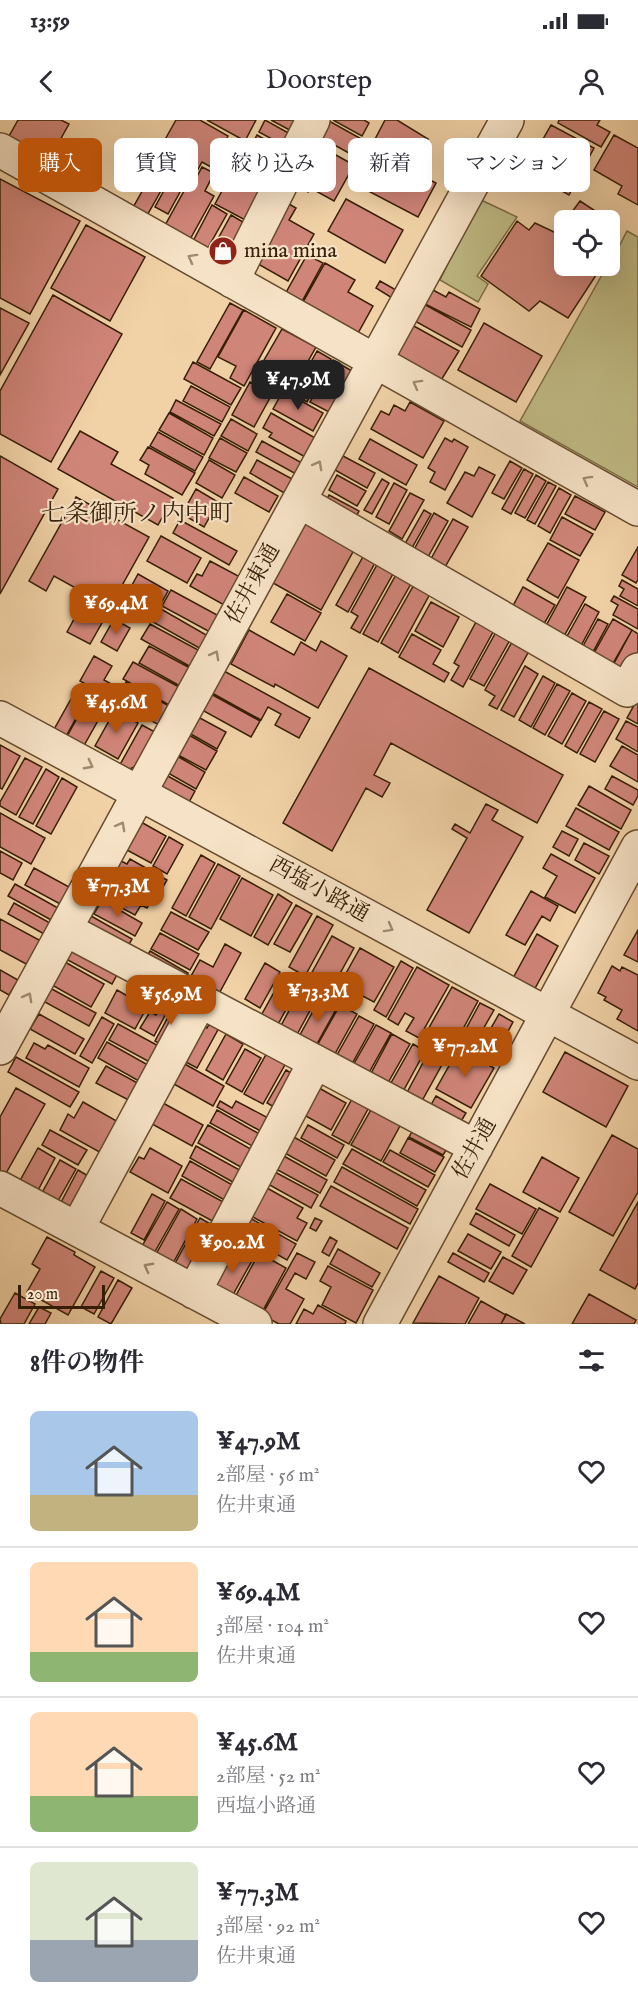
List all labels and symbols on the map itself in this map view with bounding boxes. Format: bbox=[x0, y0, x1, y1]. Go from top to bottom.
shop icon: mina mina bbox=[207, 235, 239, 267]
place label: mina mina bbox=[244, 237, 338, 265]
one-way arrow bbox=[188, 254, 198, 266]
pin: ¥47.9M bbox=[249, 360, 347, 411]
one-way arrow bbox=[413, 380, 423, 392]
one-way arrow bbox=[311, 461, 322, 471]
one-way arrow bbox=[583, 476, 593, 488]
district label: 七条御所ノ内中町 bbox=[41, 499, 233, 530]
street label: 佐井東通 bbox=[219, 539, 287, 629]
pin: ¥69.4M bbox=[67, 584, 165, 635]
one-way arrow bbox=[208, 650, 219, 661]
pin: ¥45.6M bbox=[67, 683, 165, 734]
one-way arrow bbox=[82, 758, 93, 769]
one-way arrow bbox=[114, 821, 125, 832]
street label: 西塩小路通 bbox=[264, 851, 374, 929]
pin: ¥77.3M bbox=[69, 867, 167, 918]
one-way arrow bbox=[383, 921, 394, 932]
pin: ¥73.3M bbox=[269, 972, 367, 1023]
pin: ¥56.9M bbox=[122, 975, 220, 1026]
one-way arrow bbox=[21, 993, 32, 1003]
pin: ¥77.2M bbox=[416, 1027, 514, 1078]
street label: 佐井通 bbox=[447, 1113, 503, 1185]
pin: ¥90.2M bbox=[183, 1223, 281, 1274]
one-way arrow bbox=[143, 1263, 154, 1274]
scale bar bbox=[18, 1282, 105, 1310]

